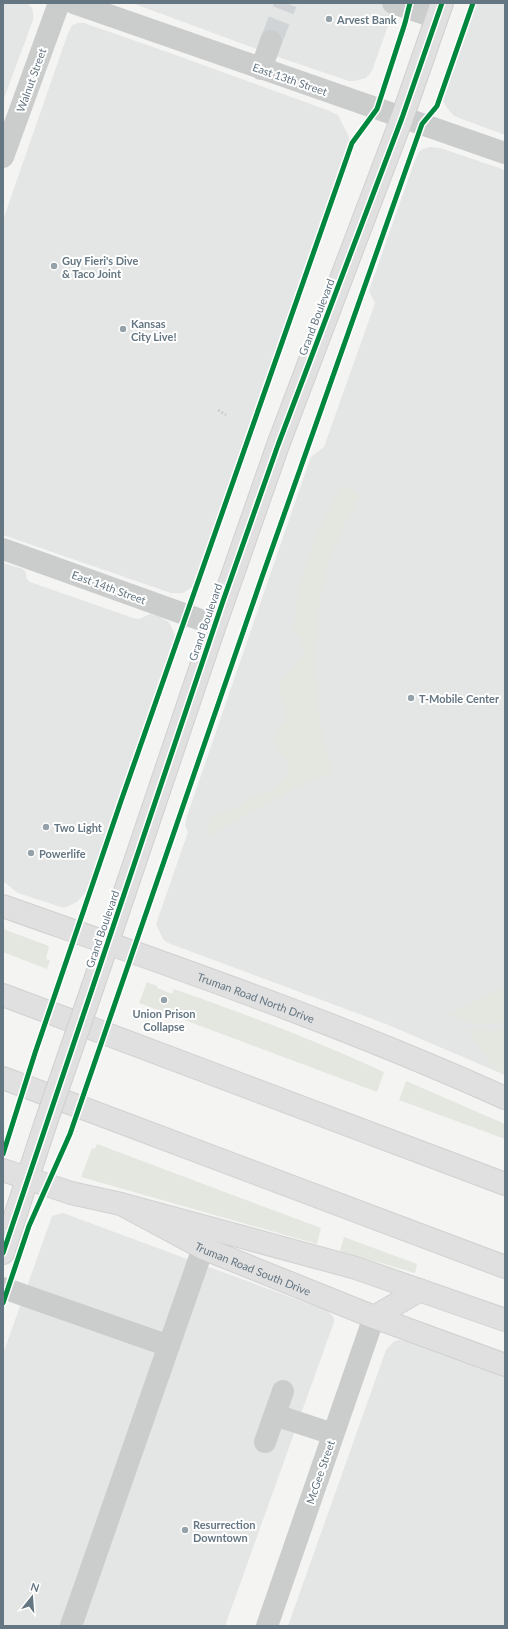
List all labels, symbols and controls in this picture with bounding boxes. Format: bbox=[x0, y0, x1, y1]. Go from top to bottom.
place label: Arvest Bank bbox=[336, 13, 397, 26]
marker: Arvest Bank bbox=[324, 14, 334, 24]
street label: Walnut Street bbox=[13, 46, 49, 114]
street label: East 13th Street bbox=[251, 60, 329, 98]
place label: Guy Fieri's Dive & Taco Joint bbox=[62, 254, 138, 280]
marker: Guy Fieri's Dive & Taco Joint bbox=[49, 261, 59, 271]
street label: Grand Boulevard bbox=[295, 277, 337, 357]
place label: Kansas City Live! bbox=[131, 317, 176, 343]
marker: Kansas City Live! bbox=[118, 324, 128, 334]
street label: East 14th Street bbox=[70, 568, 148, 606]
street label: Grand Boulevard bbox=[186, 582, 224, 662]
place label: T-Mobile Center bbox=[419, 692, 500, 705]
marker: T-Mobile Center bbox=[406, 693, 416, 703]
place label: Two Light bbox=[54, 821, 103, 834]
marker: Two Light bbox=[41, 822, 51, 832]
place label: Powerlife bbox=[39, 847, 86, 860]
marker: Powerlife bbox=[26, 848, 36, 858]
street label: Grand Boulevard bbox=[83, 889, 121, 969]
street label: Truman Road North Drive bbox=[196, 969, 317, 1025]
marker: Union Prison Collapse bbox=[159, 995, 169, 1005]
place label: Union Prison Collapse bbox=[132, 1007, 196, 1033]
street label: Truman Road South Drive bbox=[193, 1239, 313, 1297]
street label: McGee Street bbox=[303, 1438, 337, 1506]
place label: Resurrection Downtown bbox=[193, 1518, 255, 1544]
marker: Resurrection Downtown bbox=[180, 1525, 190, 1535]
north arrow bbox=[12, 1577, 52, 1617]
text: N bbox=[29, 1580, 41, 1594]

